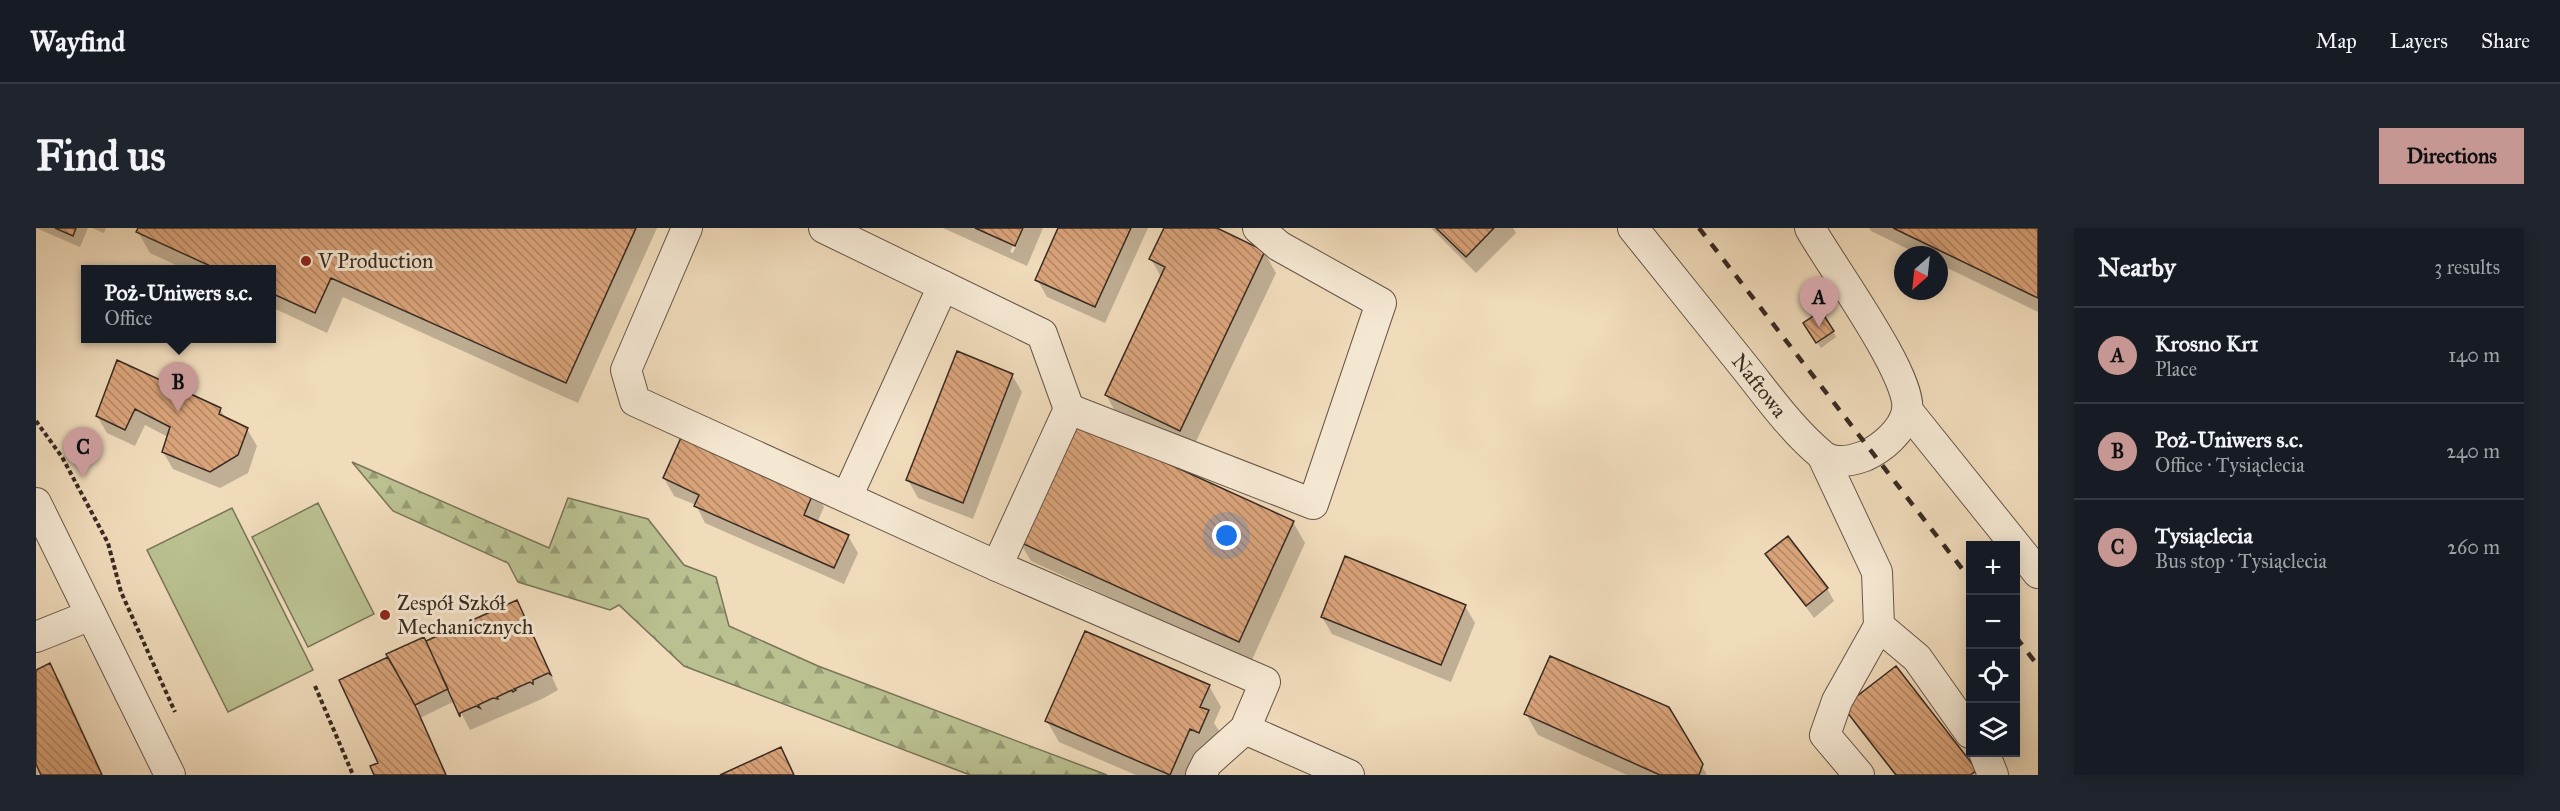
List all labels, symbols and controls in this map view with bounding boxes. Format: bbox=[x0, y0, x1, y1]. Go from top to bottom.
text: Wayfind bbox=[30, 24, 125, 59]
text: Map bbox=[2316, 28, 2357, 54]
text: Layers bbox=[2390, 28, 2448, 54]
text: Share bbox=[2481, 28, 2530, 54]
button: Directions bbox=[2379, 128, 2524, 184]
text: Find us bbox=[36, 130, 166, 182]
north arrow bbox=[1894, 246, 1948, 300]
place label: V Production bbox=[317, 248, 433, 274]
text: Nearby bbox=[2098, 251, 2176, 283]
marker: V Production bbox=[299, 254, 313, 268]
text: 3 results bbox=[2434, 255, 2500, 279]
popup bbox=[81, 265, 276, 343]
pin: A bbox=[1800, 278, 1838, 327]
text: Poż-Uniwers s.c. bbox=[105, 279, 252, 306]
text: Office bbox=[105, 306, 152, 330]
text: Krosno Kr1 bbox=[2155, 330, 2258, 357]
text: A bbox=[2111, 343, 2124, 367]
text: 140 m bbox=[2448, 343, 2500, 367]
street label: Naftowa bbox=[1726, 349, 1792, 423]
text: Place bbox=[2155, 357, 2197, 381]
pin: B bbox=[158, 362, 198, 412]
text: Poż-Uniwers s.c. bbox=[2155, 426, 2303, 453]
pin: C bbox=[64, 428, 102, 477]
text: B bbox=[2111, 439, 2124, 463]
text: 240 m bbox=[2446, 439, 2500, 463]
text: Office · Tysiąclecia bbox=[2155, 453, 2305, 477]
your location bbox=[1212, 521, 1241, 550]
text: Tysiąclecia bbox=[2155, 522, 2253, 549]
text: C bbox=[2111, 535, 2124, 559]
text: 260 m bbox=[2447, 535, 2500, 559]
map controls bbox=[1966, 541, 2020, 757]
button: + bbox=[1966, 541, 2020, 595]
text: Bus stop · Tysiąclecia bbox=[2155, 549, 2327, 573]
place label: Zespół Szkół Mechanicznych bbox=[397, 590, 534, 640]
button: − bbox=[1966, 595, 2020, 649]
marker: Zespół Szkół Mechanicznych bbox=[378, 608, 392, 622]
button: locate bbox=[1966, 649, 2020, 703]
button: layers bbox=[1966, 703, 2020, 757]

